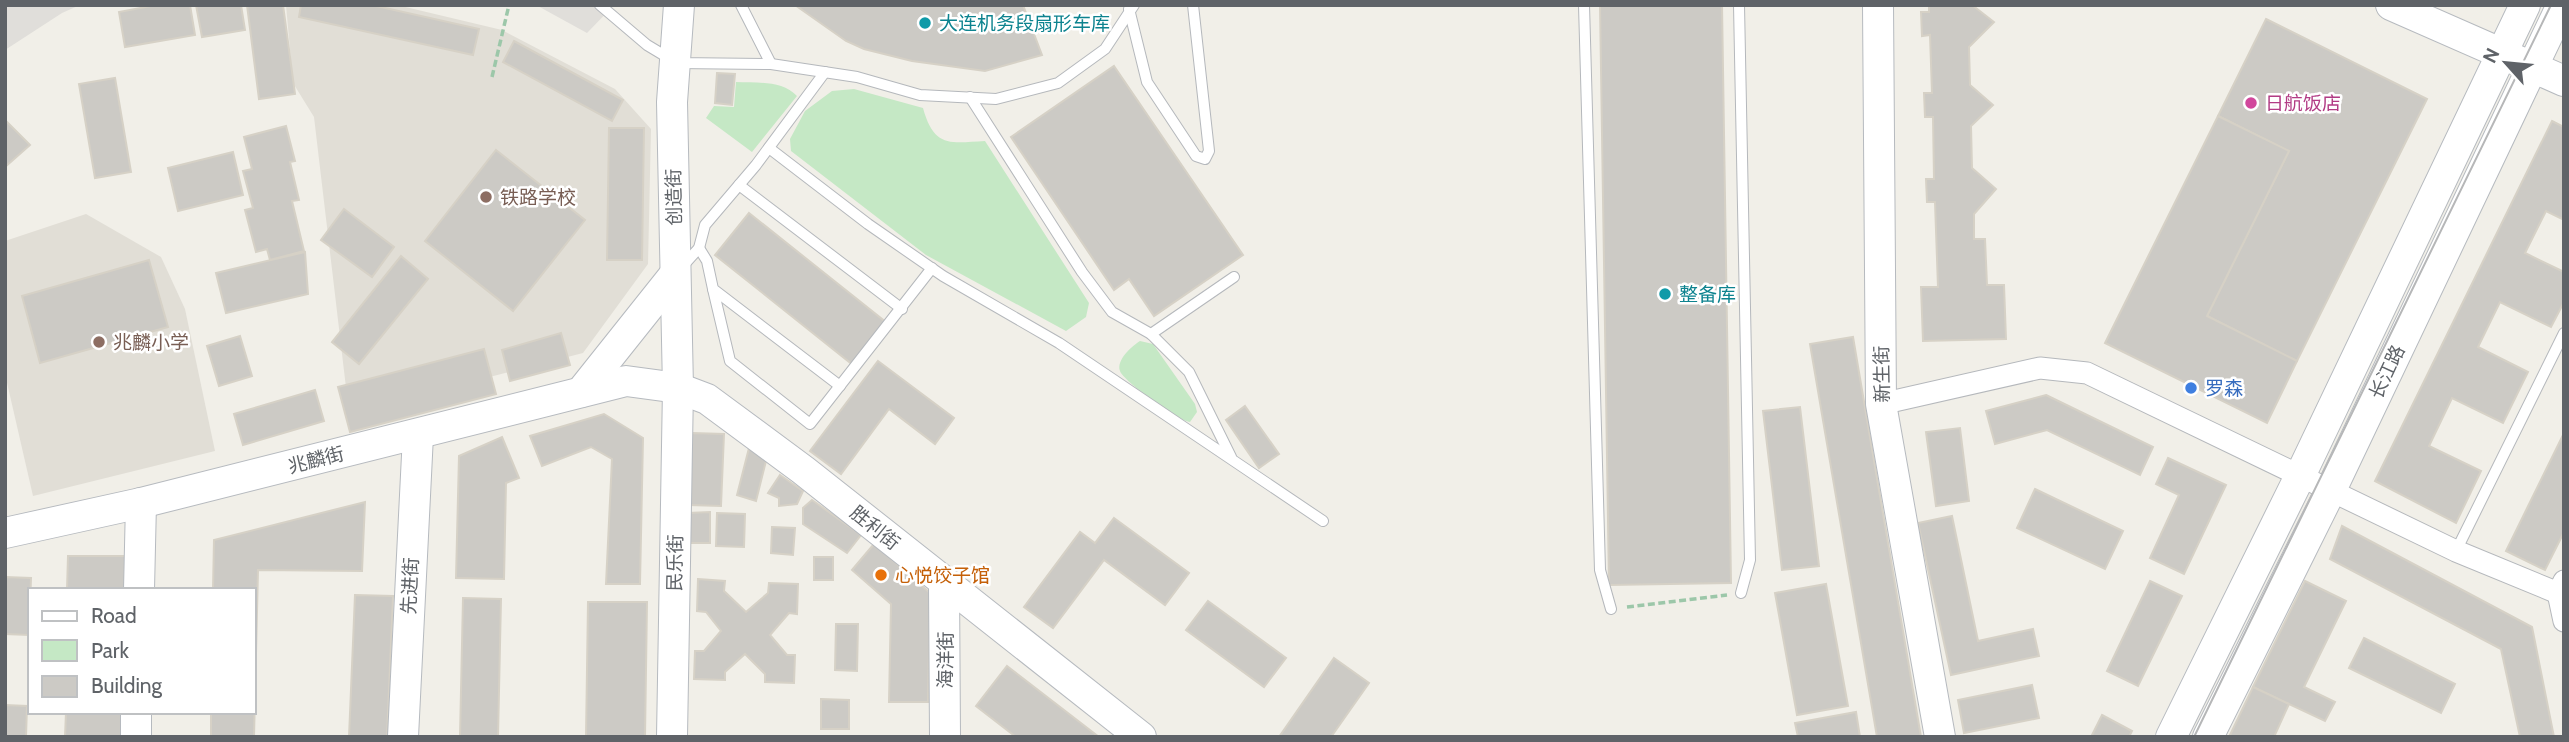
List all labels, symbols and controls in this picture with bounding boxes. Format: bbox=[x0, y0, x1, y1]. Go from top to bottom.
place label: 大连机务段扇形车库 bbox=[939, 12, 1110, 35]
marker: 大连机务段扇形车库 bbox=[917, 15, 933, 31]
north arrow bbox=[2471, 28, 2541, 98]
text: N bbox=[2478, 44, 2505, 67]
place label: 日航饭店 bbox=[2265, 92, 2341, 115]
marker: 日航饭店 bbox=[2243, 95, 2259, 111]
street label: 创造街 bbox=[662, 168, 686, 226]
place label: 铁路学校 bbox=[500, 186, 576, 209]
marker: 铁路学校 bbox=[478, 189, 494, 205]
place label: 整备库 bbox=[1679, 283, 1736, 306]
marker: 整备库 bbox=[1657, 286, 1673, 302]
place label: 兆麟小学 bbox=[113, 331, 189, 354]
marker: 兆麟小学 bbox=[91, 334, 107, 350]
street label: 长江路 bbox=[2365, 341, 2409, 403]
street label: 新生街 bbox=[1870, 345, 1894, 403]
place label: 罗森 bbox=[2205, 377, 2243, 400]
marker: 罗森 bbox=[2183, 380, 2199, 396]
street label: 兆麟街 bbox=[286, 442, 346, 478]
street label: 胜利街 bbox=[846, 501, 904, 555]
street label: 民乐街 bbox=[663, 534, 687, 592]
street label: 先进街 bbox=[397, 557, 423, 615]
place label: 心悦饺子馆 bbox=[895, 564, 990, 587]
marker: 心悦饺子馆 bbox=[873, 567, 889, 583]
legend bbox=[28, 588, 256, 714]
text: Road bbox=[91, 603, 137, 628]
street label: 海洋街 bbox=[934, 631, 957, 689]
text: Park bbox=[91, 638, 129, 663]
text: Building bbox=[91, 673, 163, 698]

